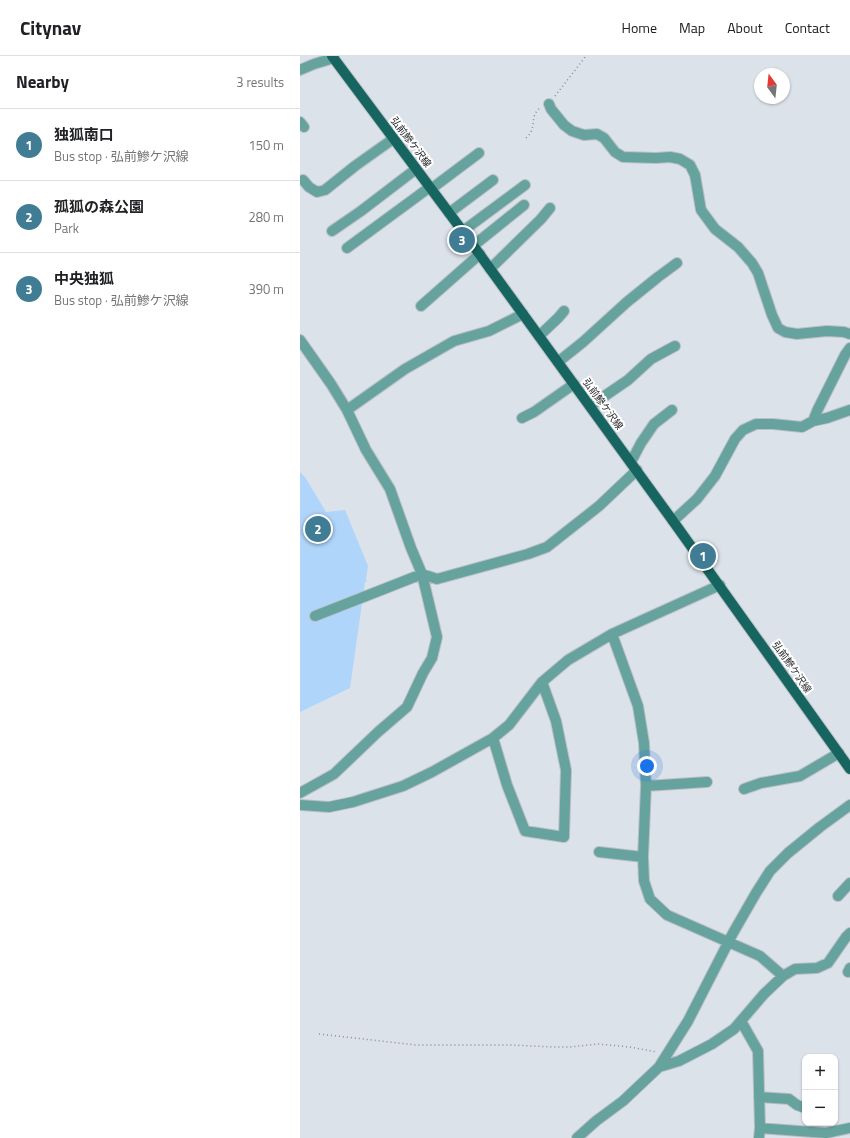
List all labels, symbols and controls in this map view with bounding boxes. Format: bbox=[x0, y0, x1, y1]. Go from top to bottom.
text: Citynav bbox=[20, 13, 81, 42]
text: Home bbox=[622, 17, 657, 38]
text: Map bbox=[679, 17, 705, 38]
text: About bbox=[727, 17, 763, 38]
text: Contact bbox=[785, 17, 830, 38]
north arrow bbox=[754, 68, 790, 104]
text: Nearby bbox=[16, 69, 69, 95]
text: 3 results bbox=[236, 72, 284, 92]
street label: 弘前鰺ケ沢線 bbox=[387, 114, 435, 170]
text: 独狐南口 bbox=[54, 123, 114, 146]
text: 1 bbox=[25, 135, 33, 155]
text: 150 m bbox=[248, 135, 284, 155]
text: Bus stop · 弘前鰺ケ沢線 bbox=[54, 146, 189, 166]
text: 孤狐の森公園 bbox=[54, 195, 144, 218]
text: 2 bbox=[25, 207, 33, 227]
text: 280 m bbox=[248, 207, 284, 227]
text: Park bbox=[54, 218, 79, 238]
pin: 3 bbox=[449, 225, 475, 255]
text: 中央独狐 bbox=[54, 267, 114, 290]
text: 3 bbox=[25, 279, 33, 299]
text: 390 m bbox=[248, 279, 284, 299]
text: Bus stop · 弘前鰺ケ沢線 bbox=[54, 290, 189, 310]
street label: 弘前鰺ケ沢線 bbox=[579, 375, 627, 433]
pin: 2 bbox=[305, 514, 331, 544]
pin: 1 bbox=[690, 541, 716, 571]
street label: 弘前鰺ケ沢線 bbox=[769, 638, 815, 696]
your location bbox=[637, 756, 657, 776]
map controls bbox=[802, 1054, 838, 1126]
button: + bbox=[802, 1054, 838, 1090]
button: − bbox=[802, 1090, 838, 1126]

